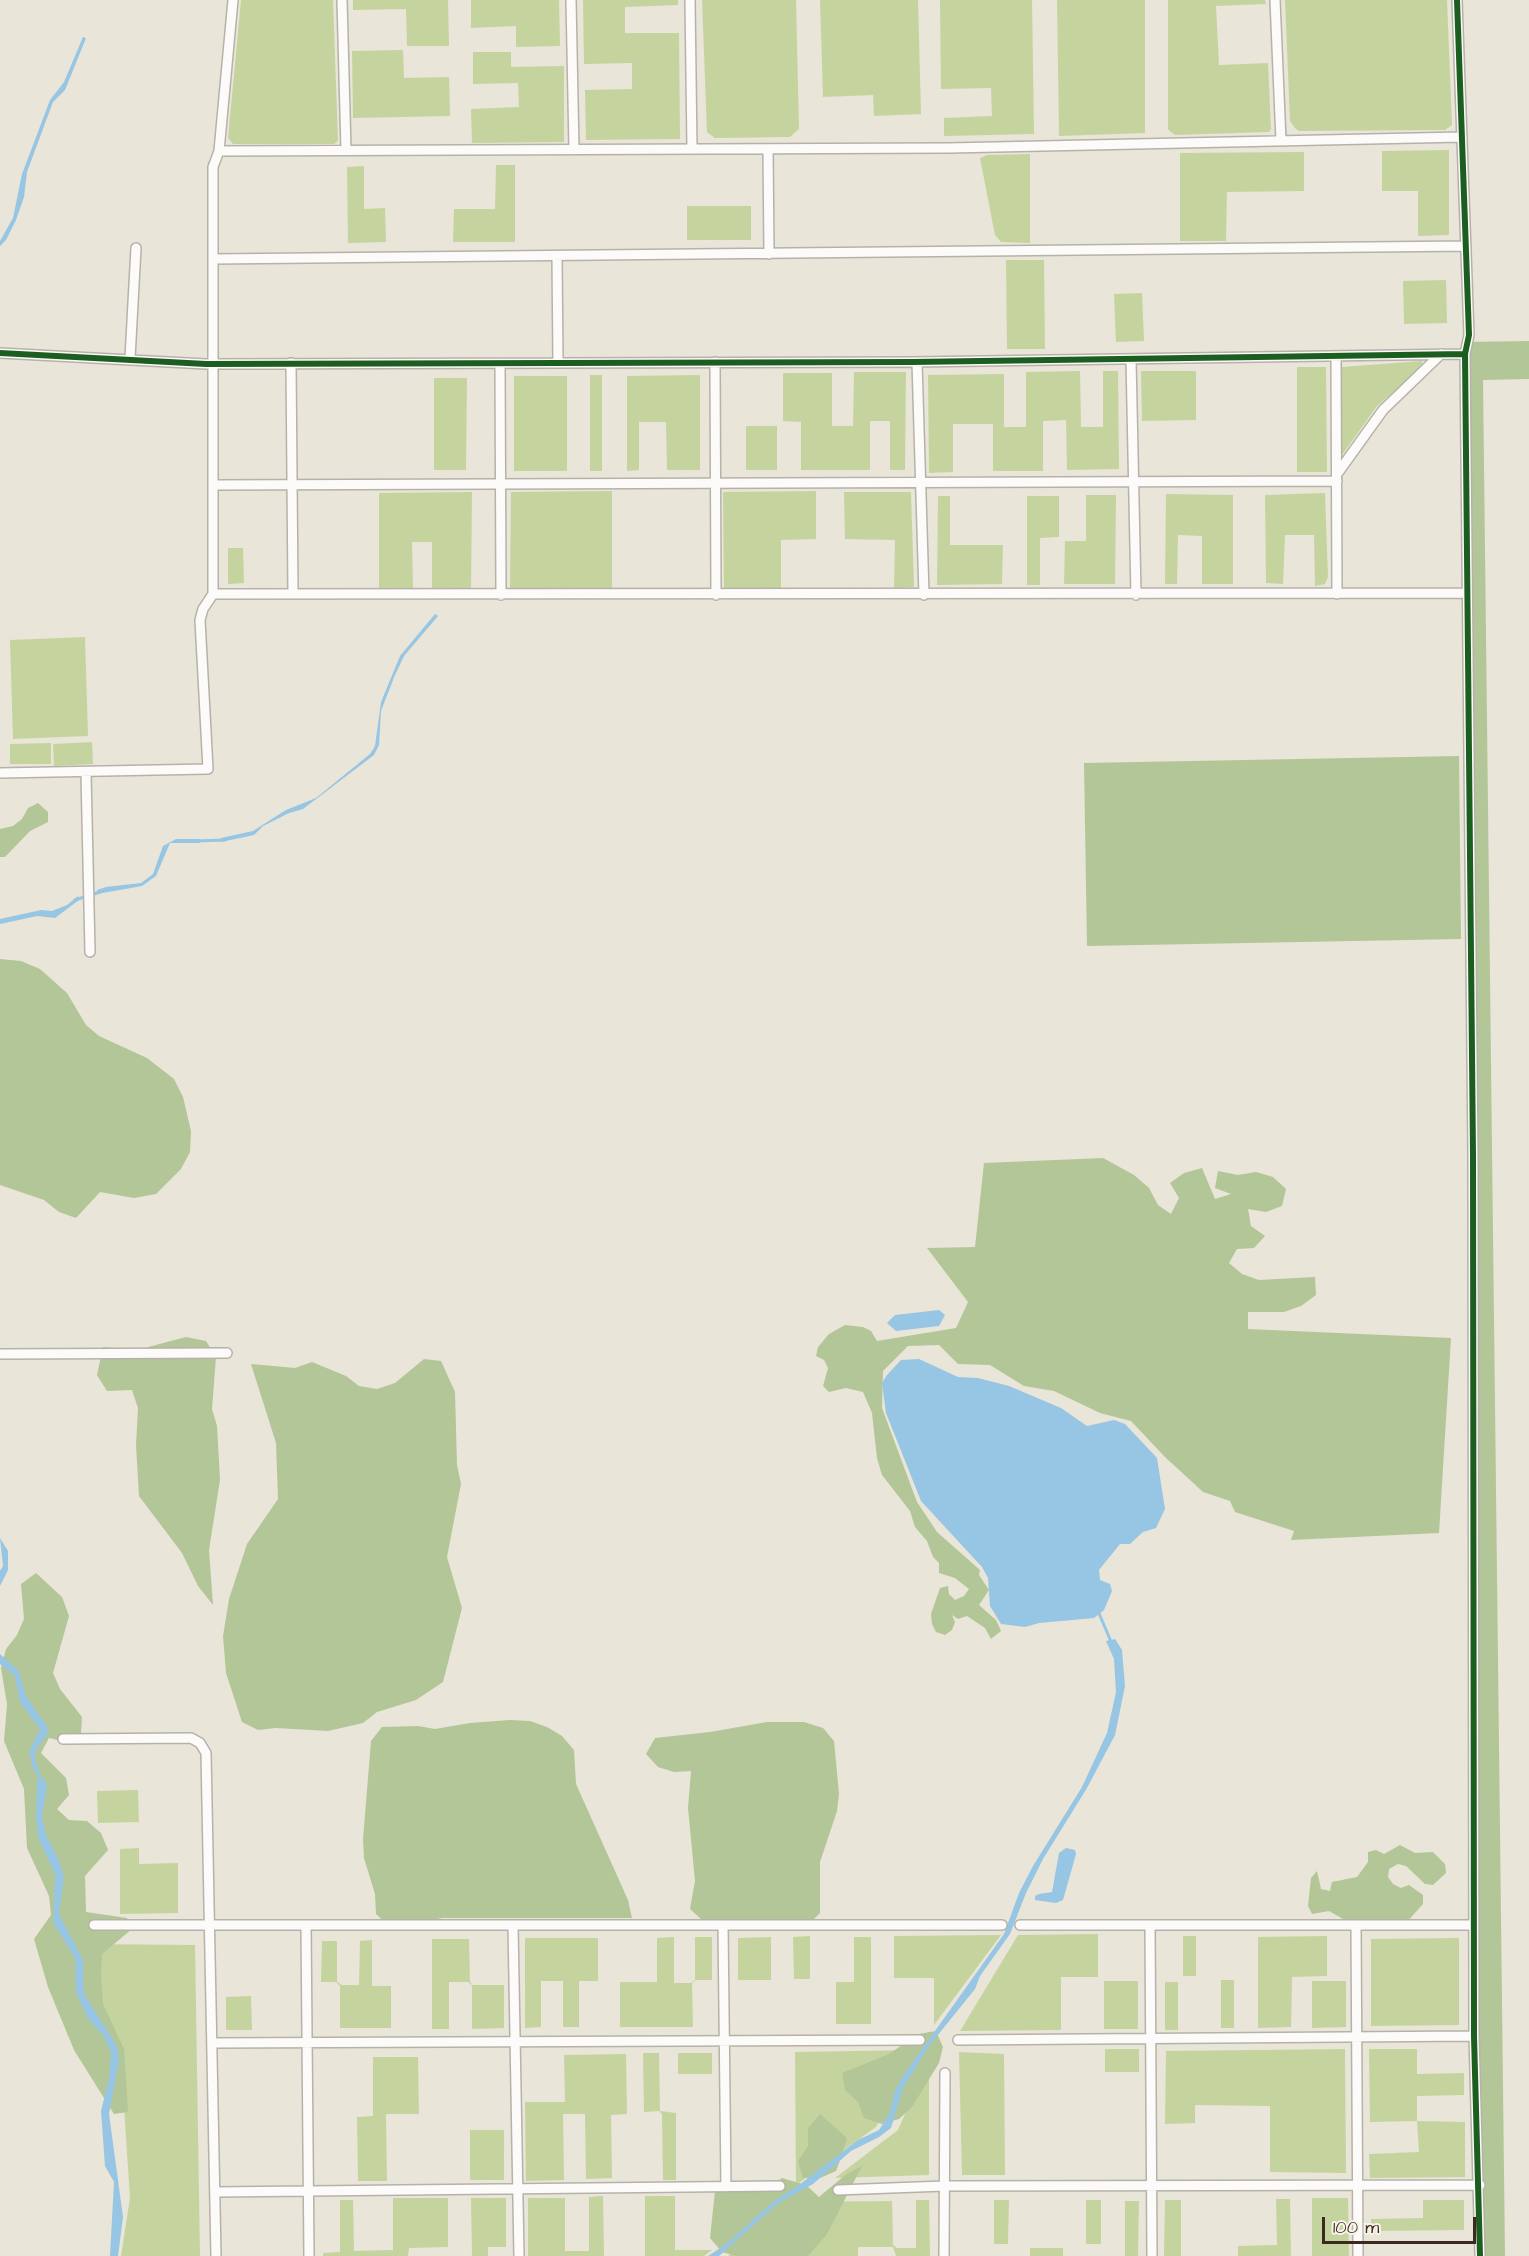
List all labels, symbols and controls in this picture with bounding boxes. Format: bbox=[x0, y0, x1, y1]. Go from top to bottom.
scale bar bbox=[1325, 2205, 1480, 2243]
text: 100 m bbox=[1333, 2215, 1379, 2240]

